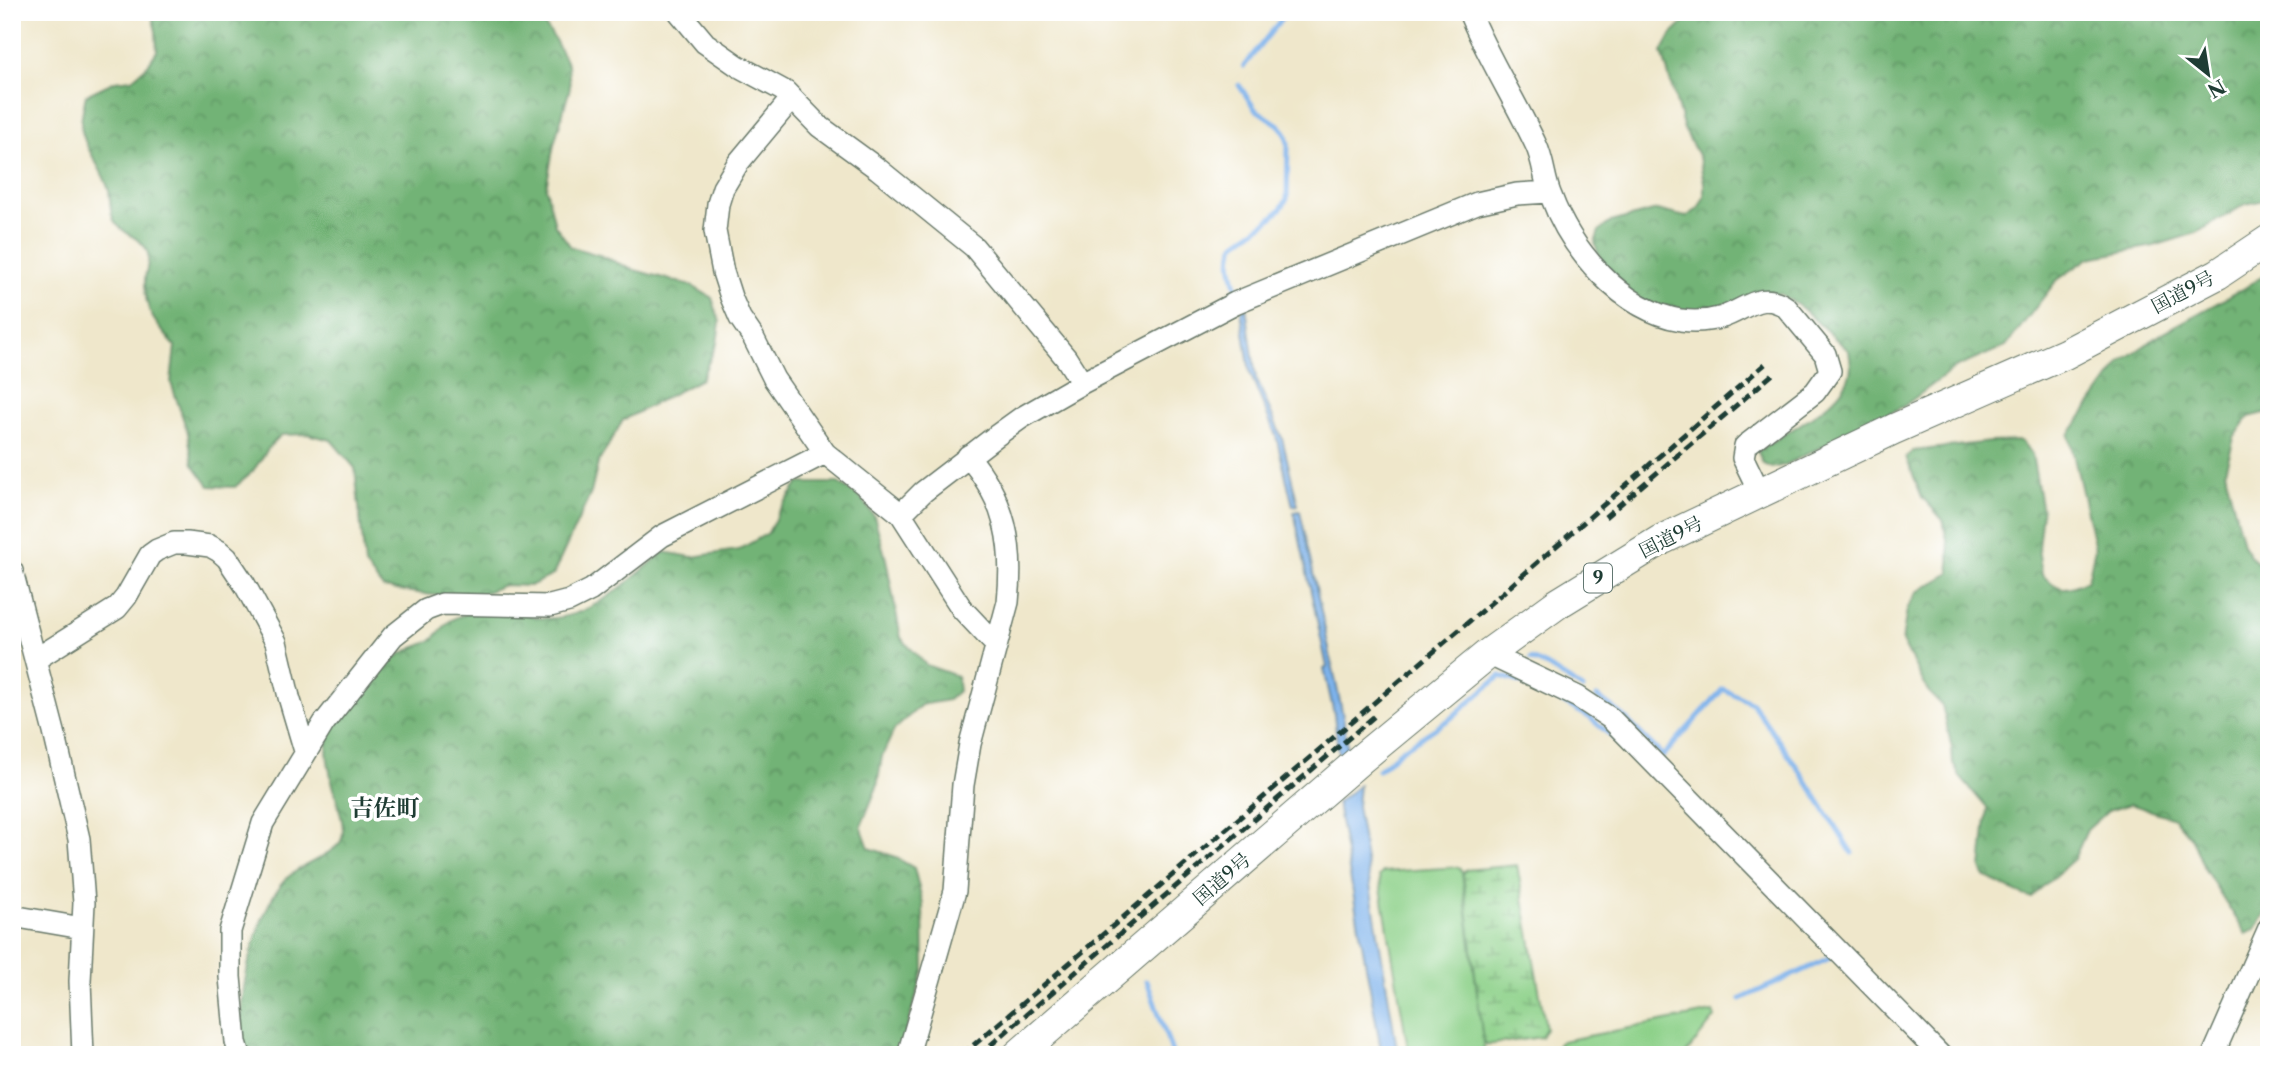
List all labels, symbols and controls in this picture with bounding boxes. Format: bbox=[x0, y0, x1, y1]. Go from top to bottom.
north arrow bbox=[2172, 38, 2242, 108]
text: N bbox=[2203, 74, 2229, 102]
street label: 国道9号 bbox=[2148, 266, 2218, 318]
street label: 国道9号 bbox=[1635, 511, 1707, 563]
road number: 9 bbox=[1584, 564, 1612, 592]
district label: 吉佐町 bbox=[351, 794, 420, 822]
street label: 国道9号 bbox=[1189, 848, 1255, 910]

